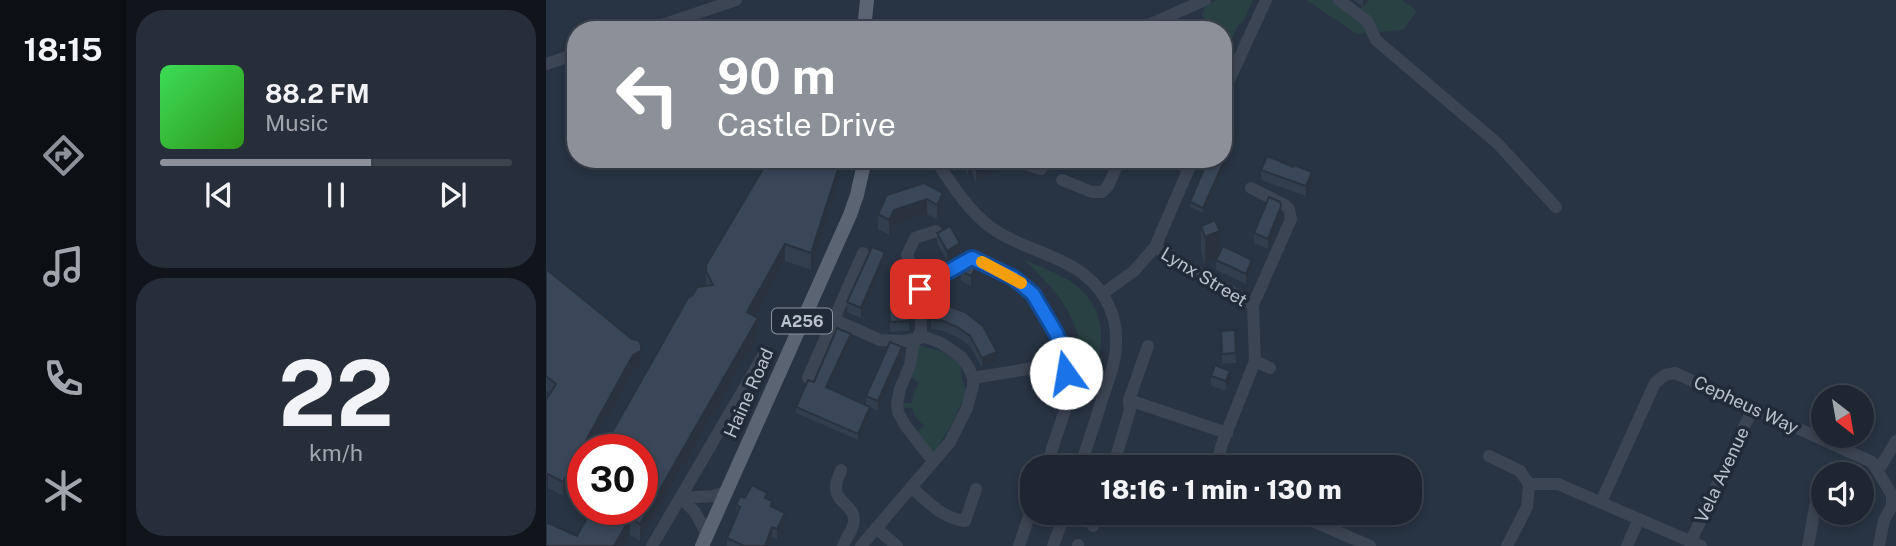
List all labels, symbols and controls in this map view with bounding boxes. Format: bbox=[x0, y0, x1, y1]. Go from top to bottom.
text: 18:15 bbox=[23, 31, 103, 68]
text: 90 m bbox=[717, 47, 836, 105]
icon: left bbox=[602, 49, 693, 140]
text: 88.2 FM bbox=[265, 78, 370, 109]
text: Castle Drive bbox=[717, 106, 896, 143]
text: Music bbox=[265, 109, 329, 136]
icon: directions bbox=[39, 131, 88, 180]
icon: previous bbox=[200, 176, 238, 214]
icon: pause bbox=[317, 176, 355, 214]
icon: next bbox=[434, 176, 472, 214]
icon: music bbox=[39, 242, 88, 291]
street label: Lynx Street bbox=[1157, 243, 1251, 310]
pin bbox=[890, 259, 950, 319]
icon: arrive bbox=[901, 270, 939, 308]
road number: A256 bbox=[772, 308, 832, 334]
position arrow bbox=[1029, 336, 1103, 410]
text: 22 bbox=[278, 340, 394, 446]
street label: Haine Road bbox=[719, 345, 778, 441]
icon: phone bbox=[39, 354, 88, 403]
street label: Cepheus Way bbox=[1691, 371, 1802, 438]
north arrow bbox=[1811, 385, 1874, 448]
map controls bbox=[1811, 385, 1874, 525]
street label: Vela Avenue bbox=[1690, 424, 1753, 526]
speed limit sign: 30 bbox=[567, 434, 658, 525]
text: km/h bbox=[309, 439, 363, 466]
button: sound bbox=[1811, 462, 1874, 525]
icon: climate bbox=[39, 466, 88, 515]
text: 18:16 · 1 min · 130 m bbox=[1100, 474, 1342, 505]

